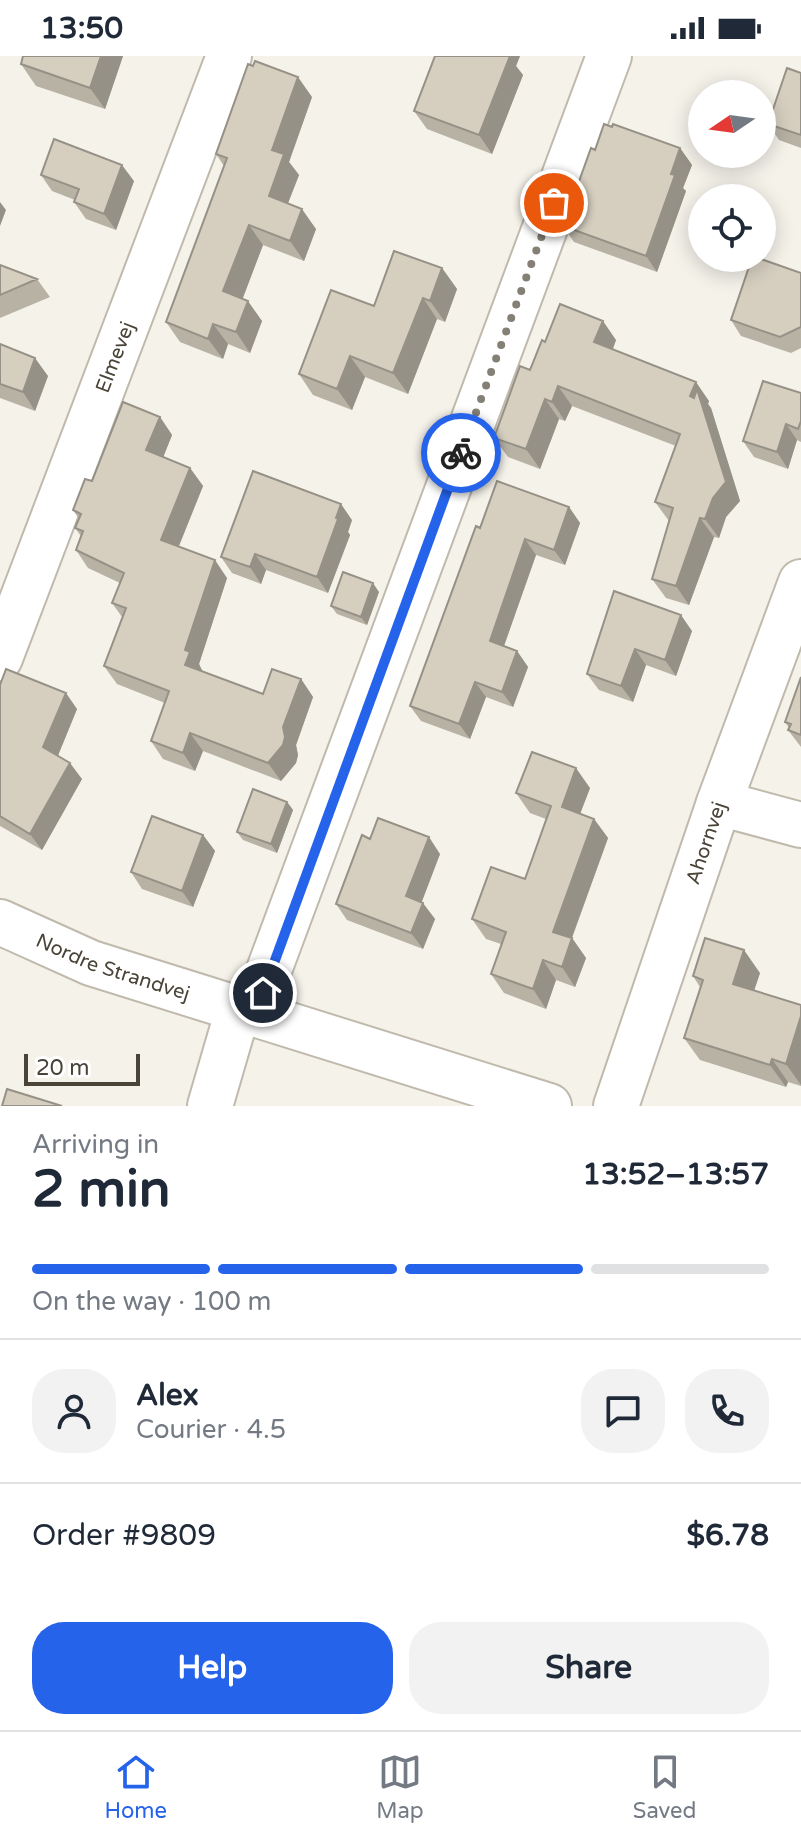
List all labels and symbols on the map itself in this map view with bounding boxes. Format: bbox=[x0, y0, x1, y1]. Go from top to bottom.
north arrow bbox=[688, 80, 776, 168]
pin bbox=[520, 169, 588, 237]
street label: Elmevej bbox=[91, 318, 140, 396]
courier bbox=[421, 413, 501, 493]
street label: Ahornvej bbox=[681, 799, 732, 888]
street label: Nordre Strandvej bbox=[32, 929, 193, 1006]
pin bbox=[229, 959, 297, 1027]
scale bar bbox=[24, 1050, 140, 1086]

